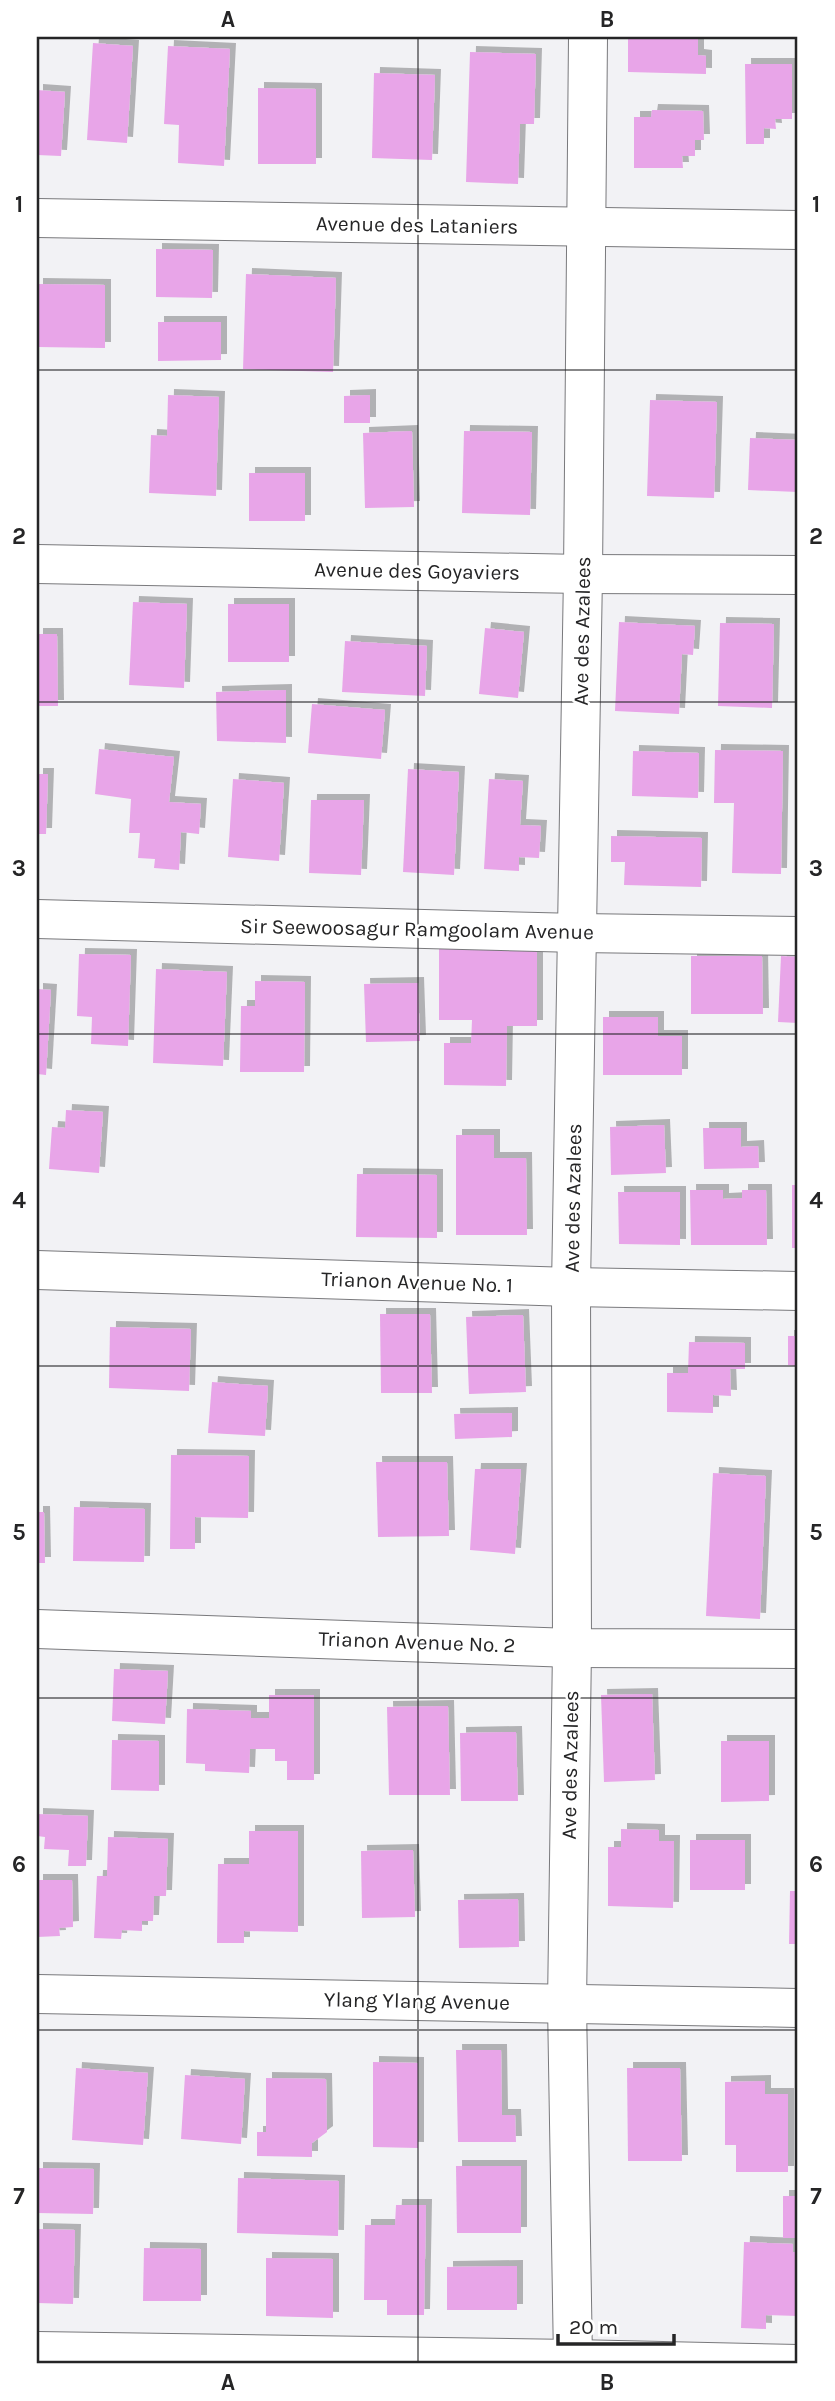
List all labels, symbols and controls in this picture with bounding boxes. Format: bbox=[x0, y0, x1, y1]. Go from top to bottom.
text: A bbox=[221, 6, 235, 33]
text: B bbox=[600, 6, 614, 33]
text: 1 bbox=[15, 191, 23, 218]
text: 1 bbox=[812, 191, 820, 218]
street label: Avenue des Lataniers bbox=[316, 211, 518, 239]
text: 2 bbox=[12, 523, 26, 550]
text: 2 bbox=[809, 523, 823, 550]
street label: Ave des Azalees bbox=[569, 556, 595, 706]
street label: Avenue des Goyaviers bbox=[314, 557, 520, 585]
text: 3 bbox=[12, 855, 26, 882]
text: 3 bbox=[809, 855, 823, 882]
street label: Sir Seewoosagur Ramgoolam Avenue bbox=[240, 914, 594, 944]
street label: Ave des Azalees bbox=[560, 1123, 586, 1273]
text: 4 bbox=[12, 1187, 26, 1214]
text: 4 bbox=[809, 1187, 823, 1214]
street label: Trianon Avenue No. 1 bbox=[321, 1267, 513, 1297]
text: 5 bbox=[12, 1519, 26, 1546]
text: 5 bbox=[809, 1519, 823, 1546]
street label: Trianon Avenue No. 2 bbox=[318, 1627, 516, 1657]
street label: Ave des Azalees bbox=[557, 1690, 583, 1840]
text: 6 bbox=[12, 1851, 26, 1878]
text: 6 bbox=[809, 1851, 823, 1878]
street label: Ylang Ylang Avenue bbox=[324, 1987, 510, 2015]
text: 7 bbox=[13, 2183, 25, 2210]
text: 7 bbox=[810, 2183, 822, 2210]
scale bar bbox=[558, 2303, 674, 2347]
text: 20 m bbox=[569, 2315, 618, 2339]
text: A bbox=[221, 2369, 235, 2396]
text: B bbox=[600, 2369, 614, 2396]

